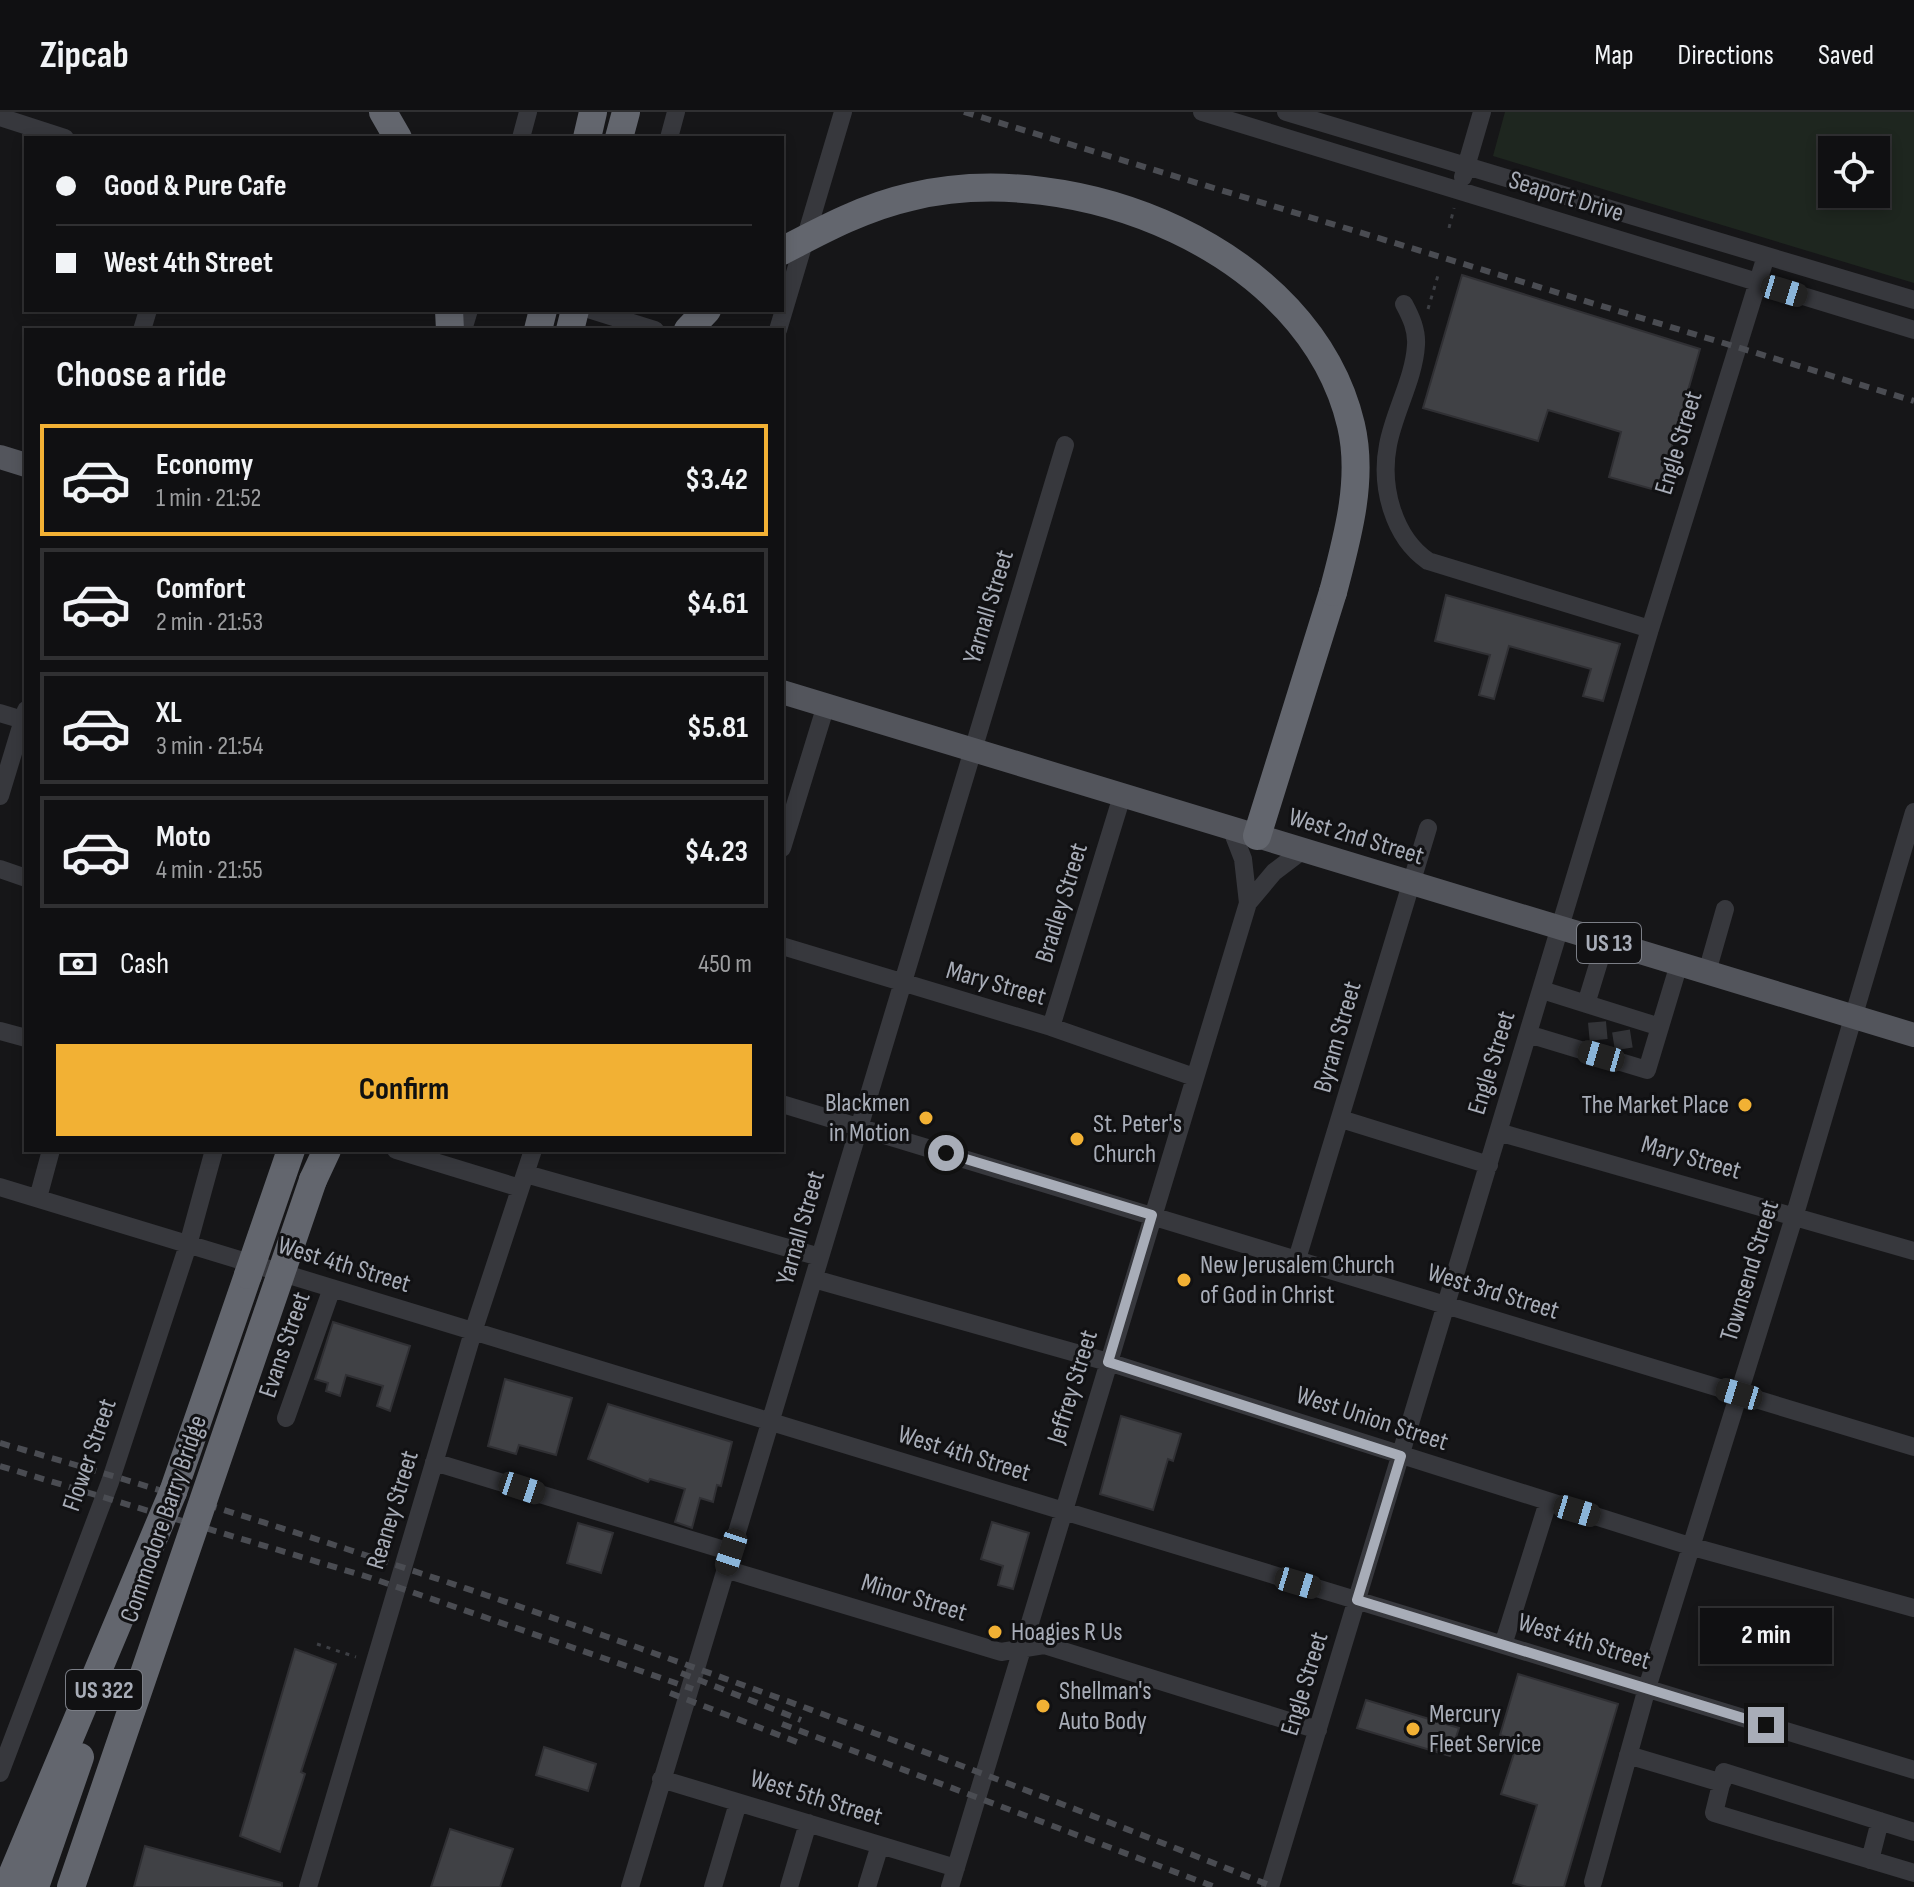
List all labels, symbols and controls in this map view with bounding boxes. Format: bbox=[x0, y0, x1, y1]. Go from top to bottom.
text: Zipcab bbox=[40, 33, 129, 78]
text: Map bbox=[1595, 39, 1634, 72]
text: Directions bbox=[1678, 39, 1774, 72]
text: Saved bbox=[1818, 39, 1874, 72]
map controls bbox=[1818, 136, 1890, 208]
button: locate bbox=[1818, 136, 1890, 208]
street label: Seaport Drive bbox=[1505, 165, 1627, 229]
text: Good & Pure Cafe bbox=[104, 168, 286, 204]
text: West 4th Street bbox=[104, 245, 273, 281]
car bbox=[1758, 273, 1810, 309]
text: Choose a ride bbox=[56, 354, 227, 397]
street label: Engle Street bbox=[1649, 387, 1709, 498]
icon: car bbox=[60, 444, 132, 516]
text: Economy bbox=[156, 447, 253, 483]
text: $3.42 bbox=[685, 462, 748, 498]
text: 1 min · 21:52 bbox=[156, 483, 261, 514]
street label: Yarnall Street bbox=[957, 546, 1021, 667]
icon: car bbox=[60, 568, 132, 640]
text: Comfort bbox=[156, 571, 246, 607]
text: $4.61 bbox=[687, 586, 748, 622]
text: 2 min · 21:53 bbox=[156, 607, 263, 638]
icon: car bbox=[60, 692, 132, 764]
text: XL bbox=[156, 695, 182, 731]
text: $5.81 bbox=[687, 710, 748, 746]
text: 3 min · 21:54 bbox=[156, 731, 263, 762]
street label: West 2nd Street bbox=[1285, 802, 1428, 872]
icon: car bbox=[60, 816, 132, 888]
text: Moto bbox=[156, 819, 211, 855]
text: $4.23 bbox=[685, 834, 748, 870]
street label: Bradley Street bbox=[1029, 839, 1095, 967]
text: 4 min · 21:55 bbox=[156, 855, 263, 886]
road number: US 13 bbox=[1577, 923, 1641, 963]
icon: cash bbox=[56, 942, 100, 986]
text: Cash bbox=[120, 946, 169, 982]
text: 450 m bbox=[698, 949, 752, 980]
street label: Mary Street bbox=[943, 955, 1049, 1013]
street label: Byram Street bbox=[1307, 978, 1369, 1096]
street label: Engle Street bbox=[1462, 1007, 1522, 1118]
car bbox=[1575, 1038, 1627, 1074]
button: Confirm bbox=[56, 1044, 752, 1136]
place label: Blackmen in Motion bbox=[825, 1088, 910, 1149]
place label: The Market Place bbox=[1582, 1090, 1729, 1121]
marker: The Market Place bbox=[1736, 1096, 1754, 1114]
marker: Blackmen in Motion bbox=[917, 1109, 935, 1127]
place label: St. Peter's Church bbox=[1093, 1109, 1182, 1170]
street label: Mary Street bbox=[1638, 1129, 1744, 1187]
marker: St. Peter's Church bbox=[1068, 1130, 1086, 1148]
route start bbox=[928, 1135, 964, 1171]
street label: Yarnall Street bbox=[770, 1167, 832, 1289]
street label: Townsend Street bbox=[1714, 1197, 1786, 1345]
street label: West 4th Street bbox=[274, 1230, 414, 1300]
place label: New Jerusalem Church of God in Christ bbox=[1200, 1250, 1395, 1311]
street label: West 3rd Street bbox=[1423, 1257, 1563, 1327]
marker: New Jerusalem Church of God in Christ bbox=[1175, 1271, 1193, 1289]
street label: Evans Street bbox=[252, 1288, 318, 1402]
street label: Jeffrey Street bbox=[1041, 1326, 1105, 1448]
car bbox=[1713, 1376, 1765, 1412]
street label: West Union Street bbox=[1292, 1380, 1452, 1458]
street label: Flower Street bbox=[56, 1395, 124, 1515]
street label: Commodore Barry Bridge bbox=[114, 1411, 214, 1627]
street label: West 4th Street bbox=[894, 1419, 1034, 1489]
street label: Reaney Street bbox=[360, 1447, 426, 1573]
car bbox=[495, 1469, 549, 1507]
car bbox=[1551, 1493, 1603, 1529]
car bbox=[712, 1525, 750, 1579]
car bbox=[1272, 1565, 1324, 1601]
street label: Minor Street bbox=[858, 1567, 971, 1629]
street label: West 4th Street bbox=[1514, 1607, 1654, 1677]
callout: 2 min bbox=[1700, 1609, 1832, 1665]
place label: Hoagies R Us bbox=[1011, 1617, 1122, 1648]
text: 2 min bbox=[1741, 1620, 1791, 1651]
marker: Hoagies R Us bbox=[986, 1623, 1004, 1641]
street label: Engle Street bbox=[1275, 1628, 1335, 1739]
road number: US 322 bbox=[66, 1670, 142, 1710]
place label: Shellman's Auto Body bbox=[1058, 1676, 1152, 1737]
marker: Shellman's Auto Body bbox=[1034, 1697, 1052, 1715]
place label: Mercury Fleet Service bbox=[1429, 1699, 1542, 1760]
route end bbox=[1748, 1707, 1784, 1743]
marker: Mercury Fleet Service bbox=[1404, 1720, 1422, 1738]
street label: West 5th Street bbox=[746, 1763, 886, 1833]

